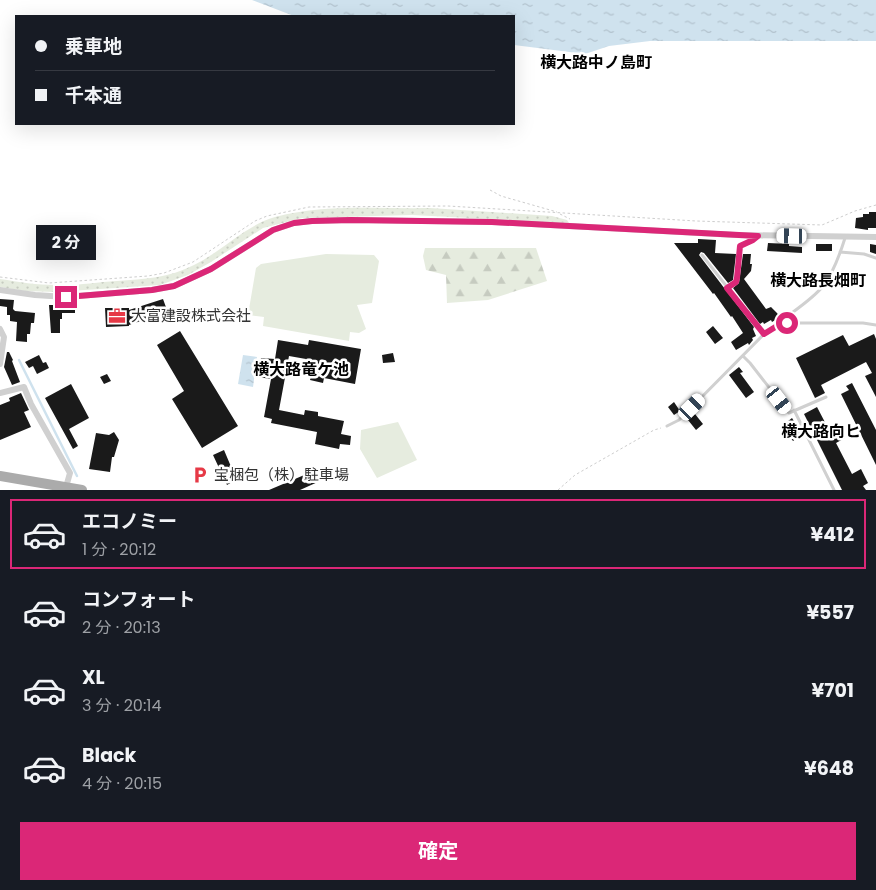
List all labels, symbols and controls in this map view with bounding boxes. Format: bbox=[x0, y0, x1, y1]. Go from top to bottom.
text: 乗車地 bbox=[65, 33, 122, 60]
district label: 横大路中ノ島町 bbox=[540, 51, 652, 74]
text: 千本通 bbox=[65, 82, 122, 109]
callout: 2 分 bbox=[36, 224, 96, 260]
car bbox=[776, 228, 807, 244]
text: 2 分 bbox=[52, 231, 80, 254]
district label: 横大路長畑町 bbox=[770, 269, 866, 292]
route end bbox=[55, 286, 77, 308]
place label: 大富建設株式会社 bbox=[131, 305, 251, 326]
office icon: 大富建設株式会社 bbox=[107, 306, 127, 326]
route start bbox=[776, 312, 798, 334]
district label: 横大路竜ケ池 bbox=[253, 358, 349, 381]
car bbox=[763, 384, 794, 416]
car bbox=[676, 391, 707, 423]
district label: 横大路向ヒ bbox=[781, 420, 861, 443]
place label: 宝梱包（株）駐車場 bbox=[214, 464, 349, 485]
parking icon: 宝梱包（株）駐車場 bbox=[190, 465, 210, 485]
text: エコノミー bbox=[82, 508, 177, 535]
icon: car bbox=[22, 512, 67, 557]
text: ¥412 bbox=[810, 521, 854, 548]
text: 1 分 · 20:12 bbox=[82, 538, 156, 561]
text: コンフォート bbox=[82, 586, 195, 613]
icon: car bbox=[22, 590, 67, 635]
text: ¥557 bbox=[806, 599, 854, 626]
text: 2 分 · 20:13 bbox=[82, 616, 161, 639]
text: XL bbox=[82, 664, 105, 691]
icon: car bbox=[22, 668, 67, 713]
text: ¥701 bbox=[812, 677, 854, 704]
text: 3 分 · 20:14 bbox=[82, 694, 161, 717]
text: Black bbox=[82, 742, 136, 769]
icon: car bbox=[22, 746, 67, 791]
text: ¥648 bbox=[804, 755, 854, 782]
text: 4 分 · 20:15 bbox=[82, 772, 162, 795]
button: 確定 bbox=[20, 822, 856, 880]

